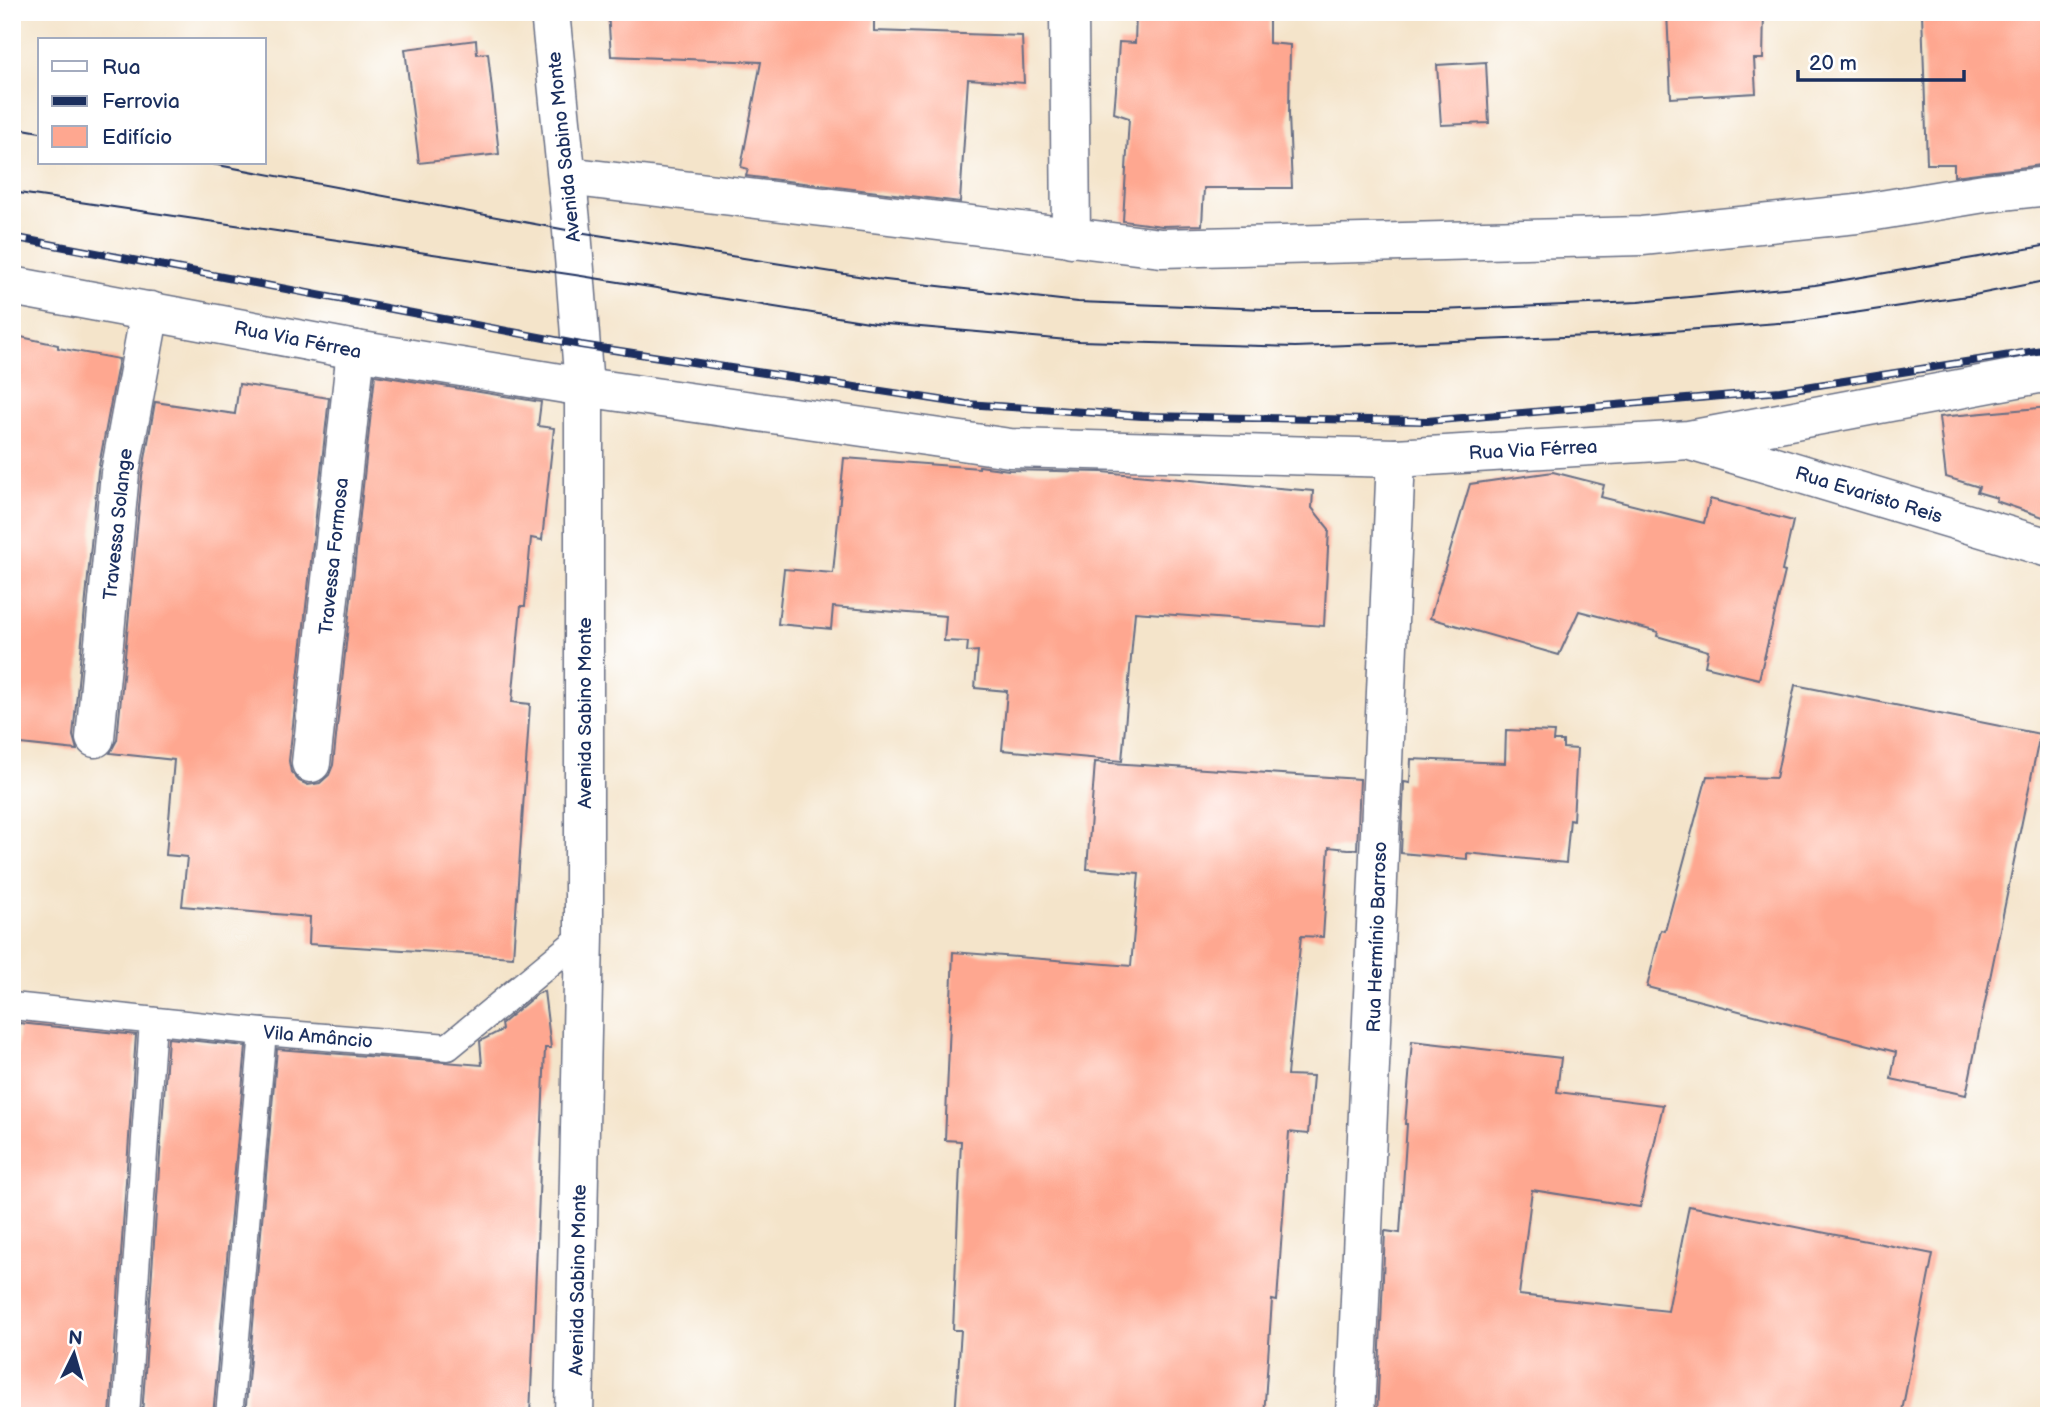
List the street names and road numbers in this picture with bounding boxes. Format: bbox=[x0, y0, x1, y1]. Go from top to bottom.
street label: Avenida Sabino Monte bbox=[543, 51, 586, 243]
street label: Rua Via Férrea bbox=[232, 317, 363, 364]
street label: Rua Via Férrea bbox=[1468, 436, 1598, 465]
street label: Travessa Solange bbox=[99, 447, 138, 601]
street label: Rua Evaristo Reis bbox=[1792, 462, 1945, 529]
street label: Travessa Formosa bbox=[315, 477, 354, 636]
street label: Avenida Sabino Monte bbox=[574, 617, 597, 809]
street label: Rua Hermínio Barroso bbox=[1363, 841, 1392, 1033]
street label: Vila Amâncio bbox=[262, 1021, 374, 1054]
street label: Avenida Sabino Monte bbox=[565, 1184, 592, 1376]

